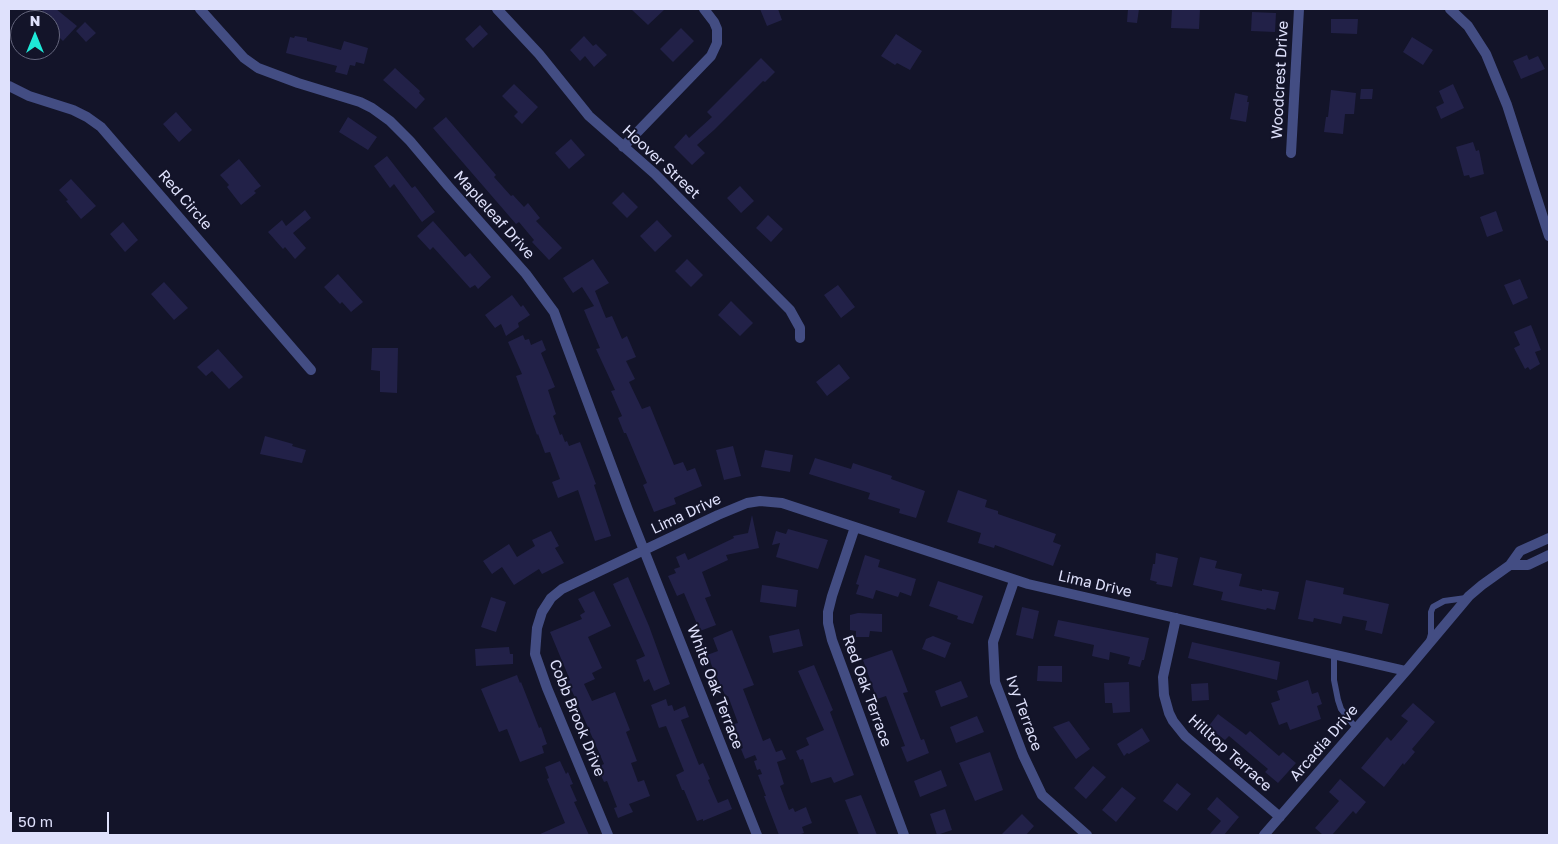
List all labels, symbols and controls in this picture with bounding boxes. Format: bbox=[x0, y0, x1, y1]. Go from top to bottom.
north arrow bbox=[10, 10, 60, 60]
text: N bbox=[30, 12, 40, 29]
street label: Woodcrest Drive bbox=[1268, 20, 1292, 140]
street label: Hoover Street bbox=[618, 121, 704, 203]
street label: Red Circle bbox=[154, 166, 216, 234]
street label: Mapleleaf Drive bbox=[450, 167, 538, 263]
street label: Lima Drive bbox=[648, 490, 724, 538]
street label: Lima Drive bbox=[1056, 567, 1134, 601]
street label: White Oak Terrace bbox=[683, 622, 747, 752]
street label: Red Oak Terrace bbox=[839, 633, 895, 749]
street label: Cobb Brook Drive bbox=[545, 657, 609, 779]
street label: Ivy Terrace bbox=[1002, 673, 1046, 753]
street label: Arcadia Drive bbox=[1286, 701, 1362, 785]
street label: Hilltop Terrace bbox=[1185, 711, 1275, 795]
scale bar bbox=[12, 802, 111, 834]
text: 50 m bbox=[18, 812, 53, 830]

